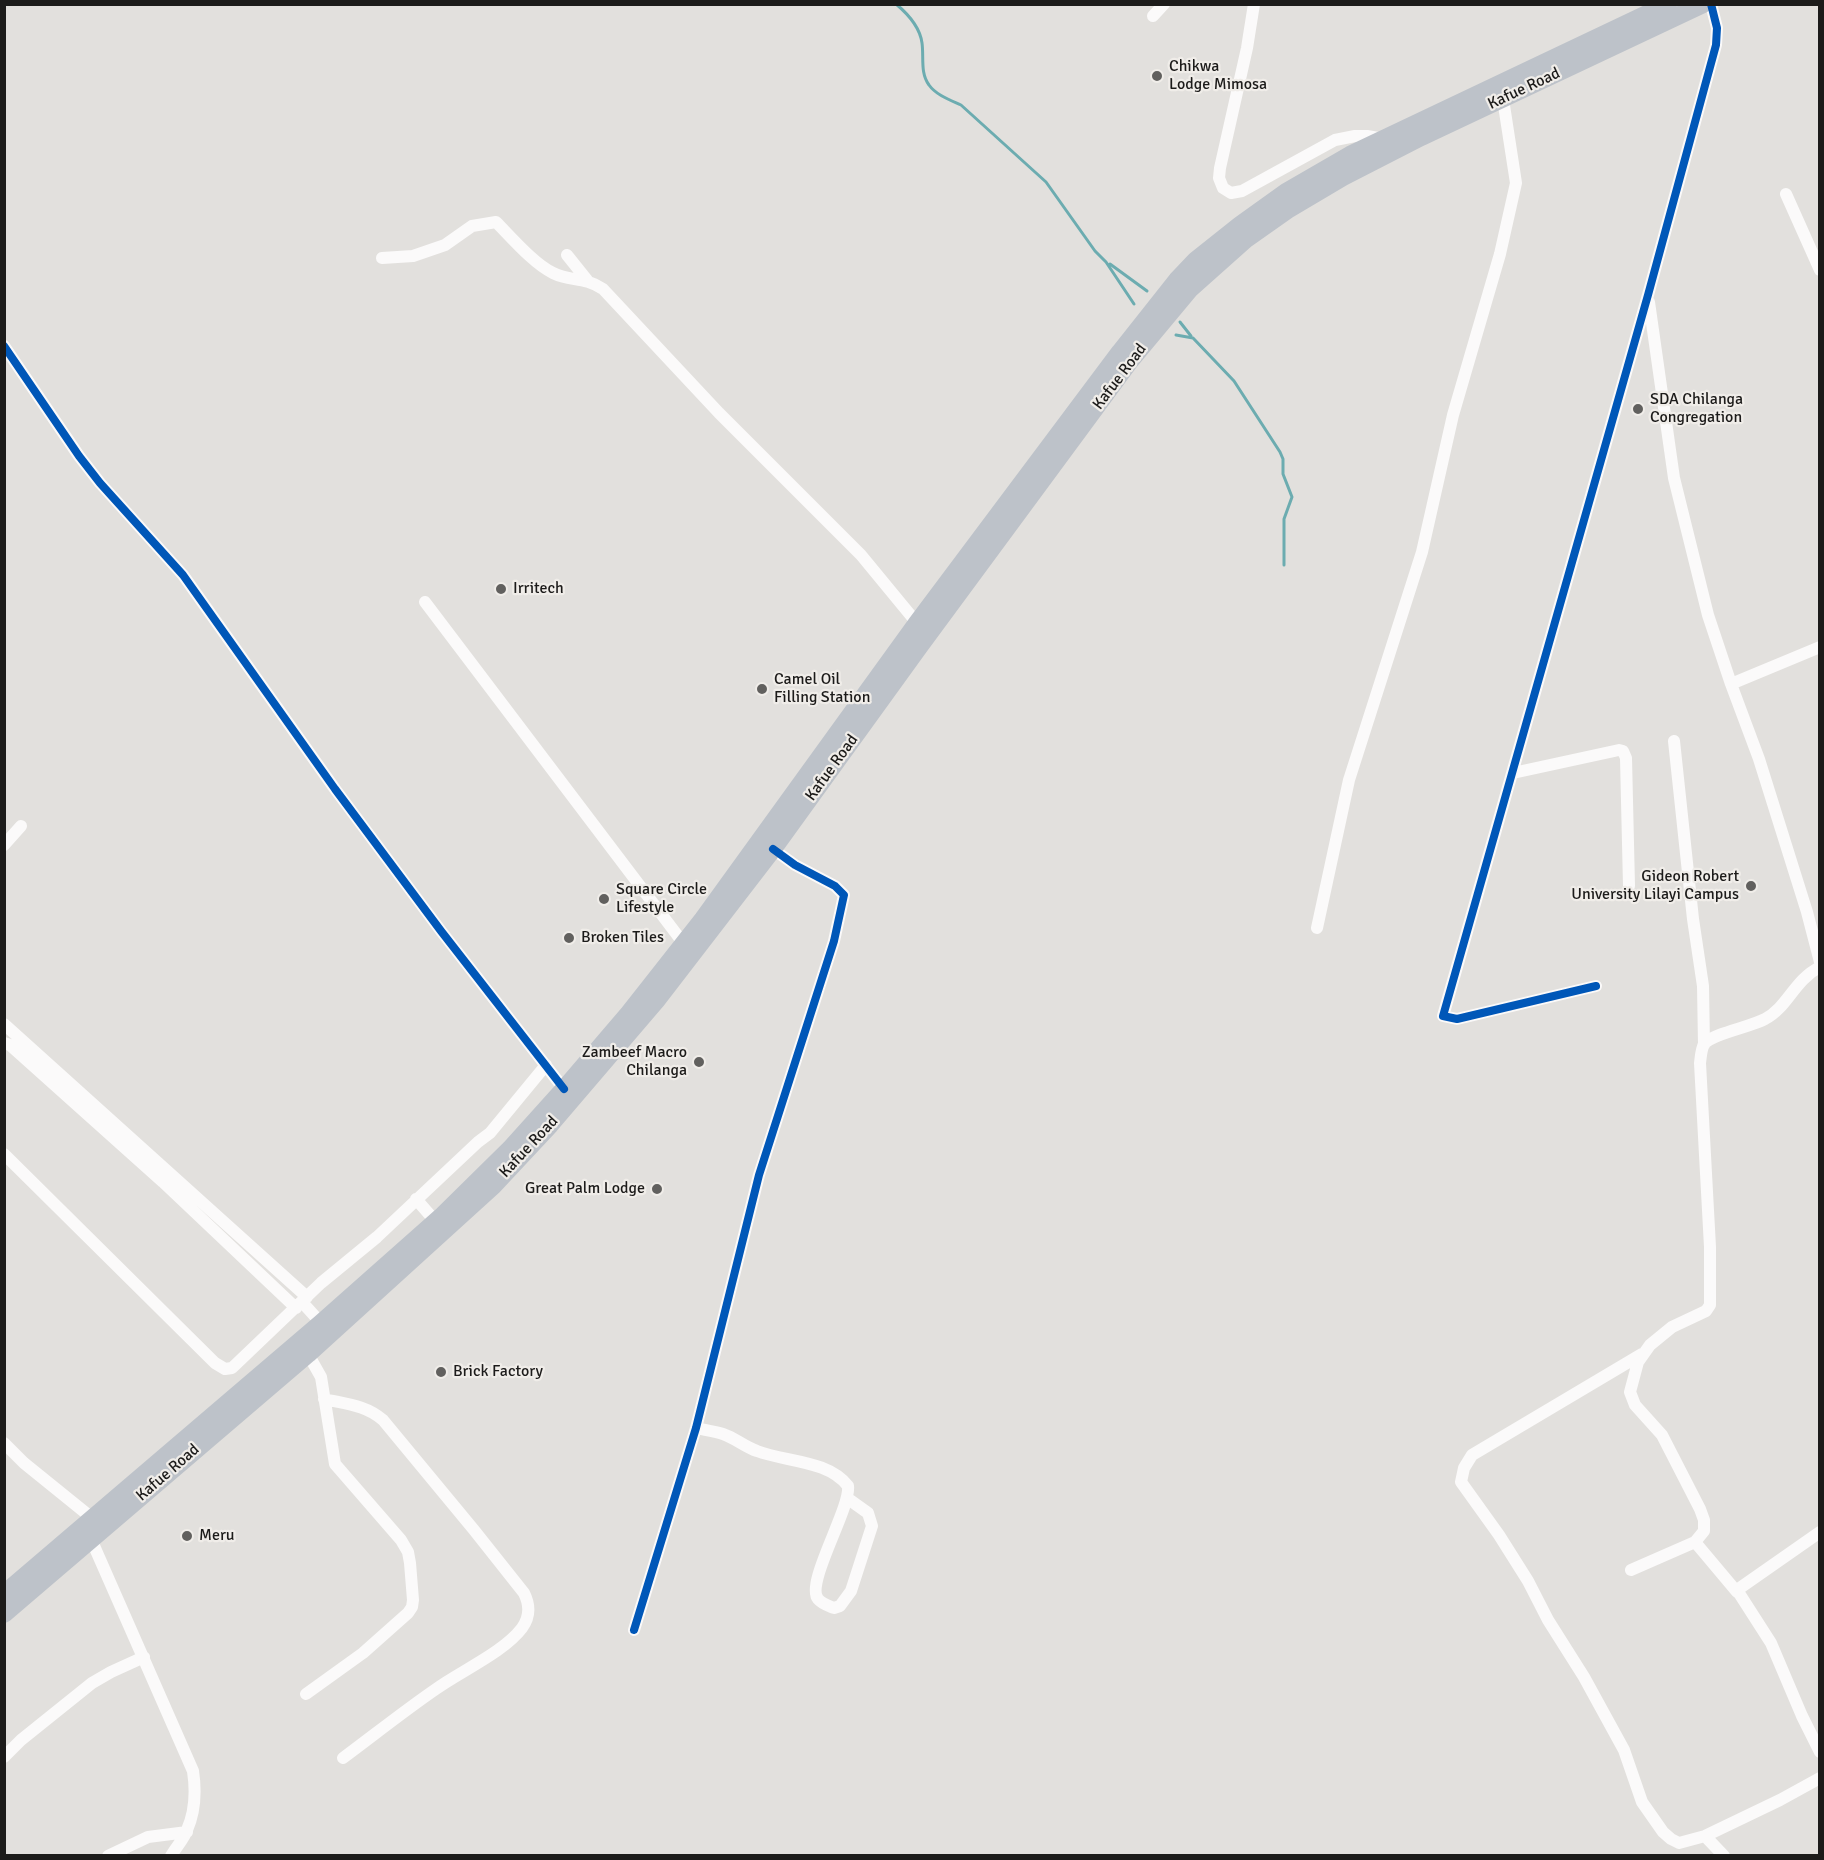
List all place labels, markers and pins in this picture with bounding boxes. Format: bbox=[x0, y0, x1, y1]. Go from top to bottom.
place label: Chikwa Lodge Mimosa bbox=[1169, 57, 1267, 95]
marker: Chikwa Lodge Mimosa bbox=[1150, 69, 1164, 83]
place label: SDA Chilanga Congregation bbox=[1650, 390, 1743, 428]
marker: SDA Chilanga Congregation bbox=[1631, 402, 1645, 416]
place label: Irritech bbox=[513, 579, 564, 599]
marker: Irritech bbox=[494, 582, 508, 596]
place label: Camel Oil Filling Station bbox=[774, 670, 870, 708]
marker: Camel Oil Filling Station bbox=[755, 682, 769, 696]
place label: Gideon Robert University Lilayi Campus bbox=[1571, 867, 1739, 905]
marker: Gideon Robert University Lilayi Campus bbox=[1744, 879, 1758, 893]
place label: Square Circle Lifestyle bbox=[616, 880, 707, 918]
marker: Square Circle Lifestyle bbox=[597, 892, 611, 906]
place label: Broken Tiles bbox=[581, 928, 664, 948]
marker: Broken Tiles bbox=[562, 931, 576, 945]
place label: Zambeef Macro Chilanga bbox=[582, 1043, 687, 1081]
marker: Zambeef Macro Chilanga bbox=[692, 1055, 706, 1069]
place label: Great Palm Lodge bbox=[525, 1179, 645, 1199]
marker: Great Palm Lodge bbox=[650, 1182, 664, 1196]
place label: Brick Factory bbox=[453, 1362, 543, 1382]
marker: Brick Factory bbox=[434, 1365, 448, 1379]
place label: Meru bbox=[199, 1526, 235, 1546]
marker: Meru bbox=[180, 1529, 194, 1543]

